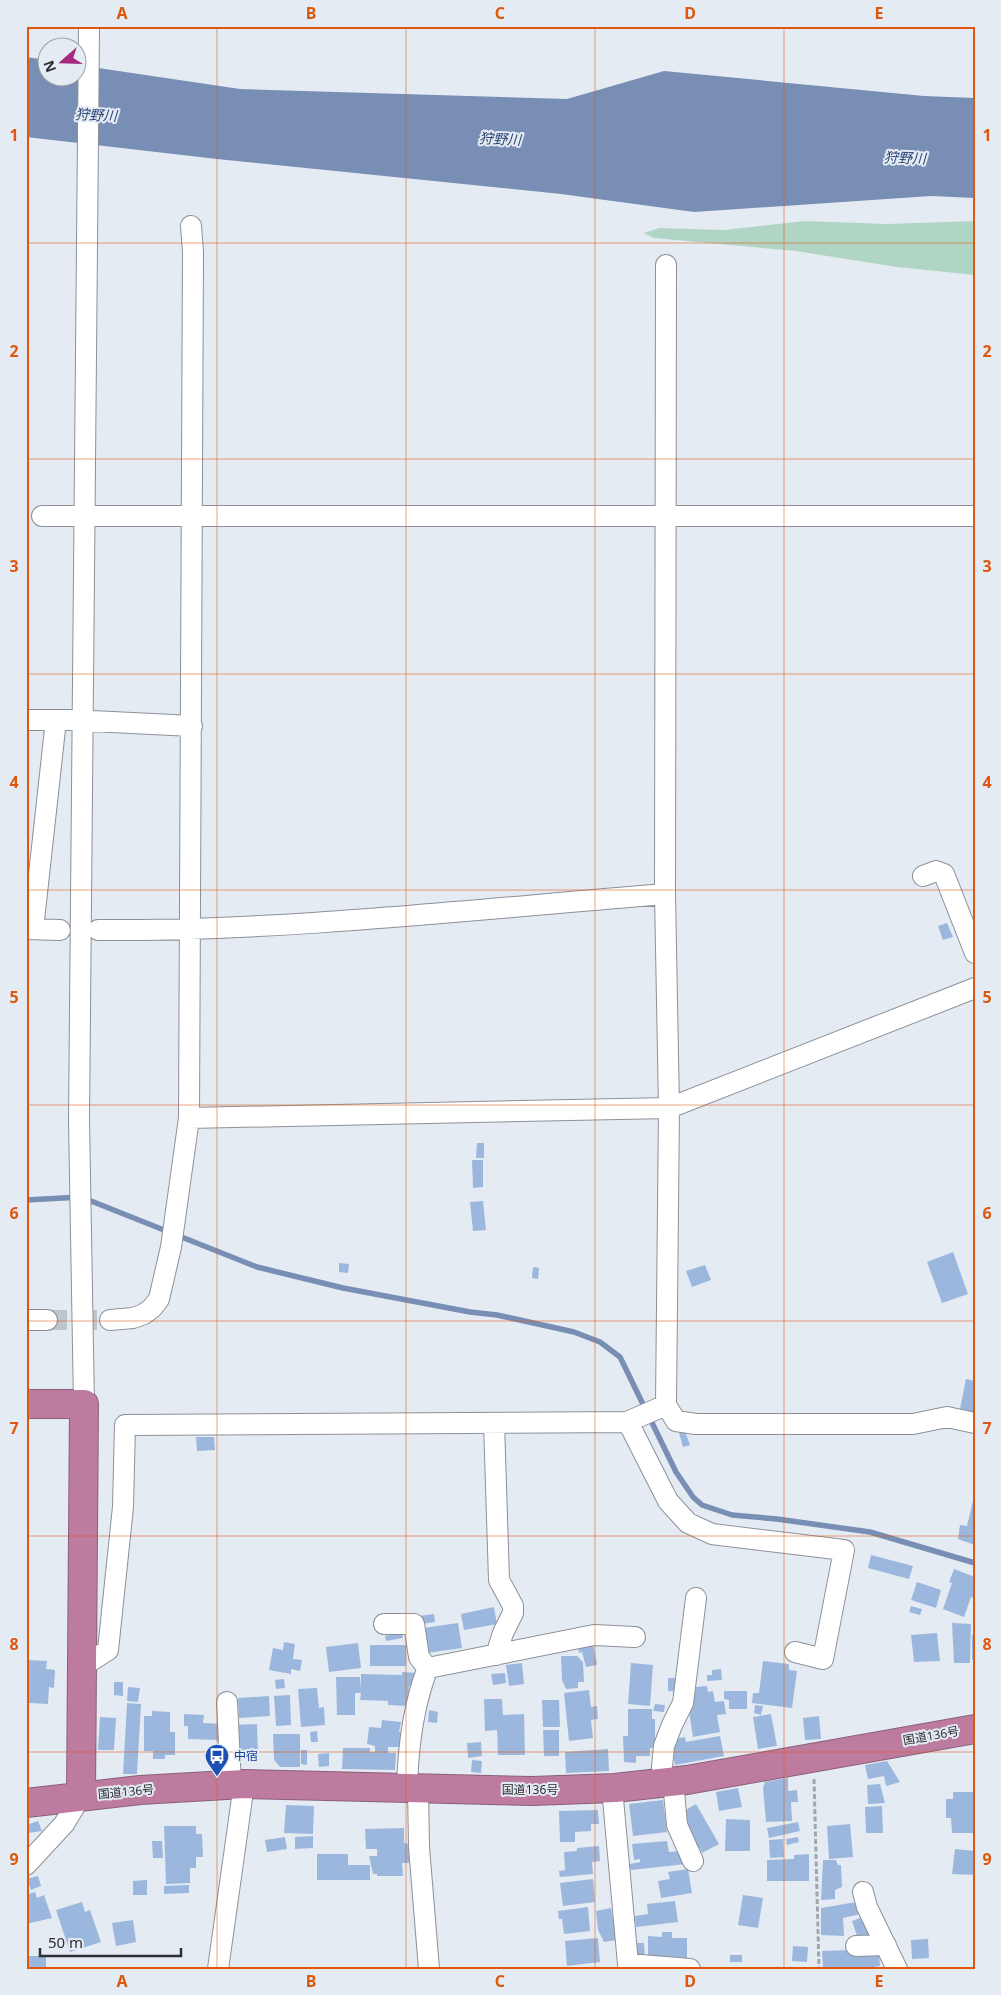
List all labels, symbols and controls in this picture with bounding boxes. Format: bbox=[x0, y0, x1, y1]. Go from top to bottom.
text: A bbox=[116, 2, 128, 24]
text: B bbox=[306, 2, 316, 24]
text: C bbox=[495, 2, 505, 24]
text: D bbox=[684, 2, 696, 24]
text: E bbox=[875, 2, 884, 24]
north arrow bbox=[38, 38, 88, 88]
text: N bbox=[38, 58, 60, 75]
water label: 狩野川 bbox=[75, 104, 119, 125]
text: 1 bbox=[9, 124, 19, 146]
text: 1 bbox=[982, 124, 992, 146]
water label: 狩野川 bbox=[479, 128, 523, 149]
water label: 狩野川 bbox=[884, 147, 928, 168]
text: 2 bbox=[9, 340, 19, 362]
text: 2 bbox=[982, 340, 992, 362]
text: 3 bbox=[9, 555, 19, 577]
text: 3 bbox=[982, 555, 992, 577]
text: 4 bbox=[9, 771, 19, 793]
text: 4 bbox=[982, 771, 992, 793]
text: 5 bbox=[9, 986, 19, 1008]
text: 5 bbox=[982, 986, 992, 1008]
text: 6 bbox=[9, 1202, 19, 1224]
text: 6 bbox=[982, 1202, 992, 1224]
text: 7 bbox=[9, 1417, 19, 1439]
text: 7 bbox=[982, 1417, 992, 1439]
text: 8 bbox=[9, 1633, 19, 1655]
text: 8 bbox=[982, 1633, 992, 1655]
street label: 国道136号 bbox=[902, 1722, 960, 1749]
bus stop icon: 中宿 bbox=[204, 1743, 230, 1777]
place label: 中宿 bbox=[234, 1747, 258, 1764]
street label: 国道136号 bbox=[97, 1781, 155, 1802]
street label: 国道136号 bbox=[502, 1781, 558, 1798]
text: 9 bbox=[9, 1848, 19, 1870]
text: 9 bbox=[982, 1848, 992, 1870]
scale bar bbox=[40, 1925, 181, 1957]
text: 50 m bbox=[48, 1932, 83, 1952]
text: A bbox=[116, 1970, 128, 1992]
text: B bbox=[306, 1970, 316, 1992]
text: C bbox=[495, 1970, 505, 1992]
text: D bbox=[684, 1970, 696, 1992]
text: E bbox=[875, 1970, 884, 1992]

